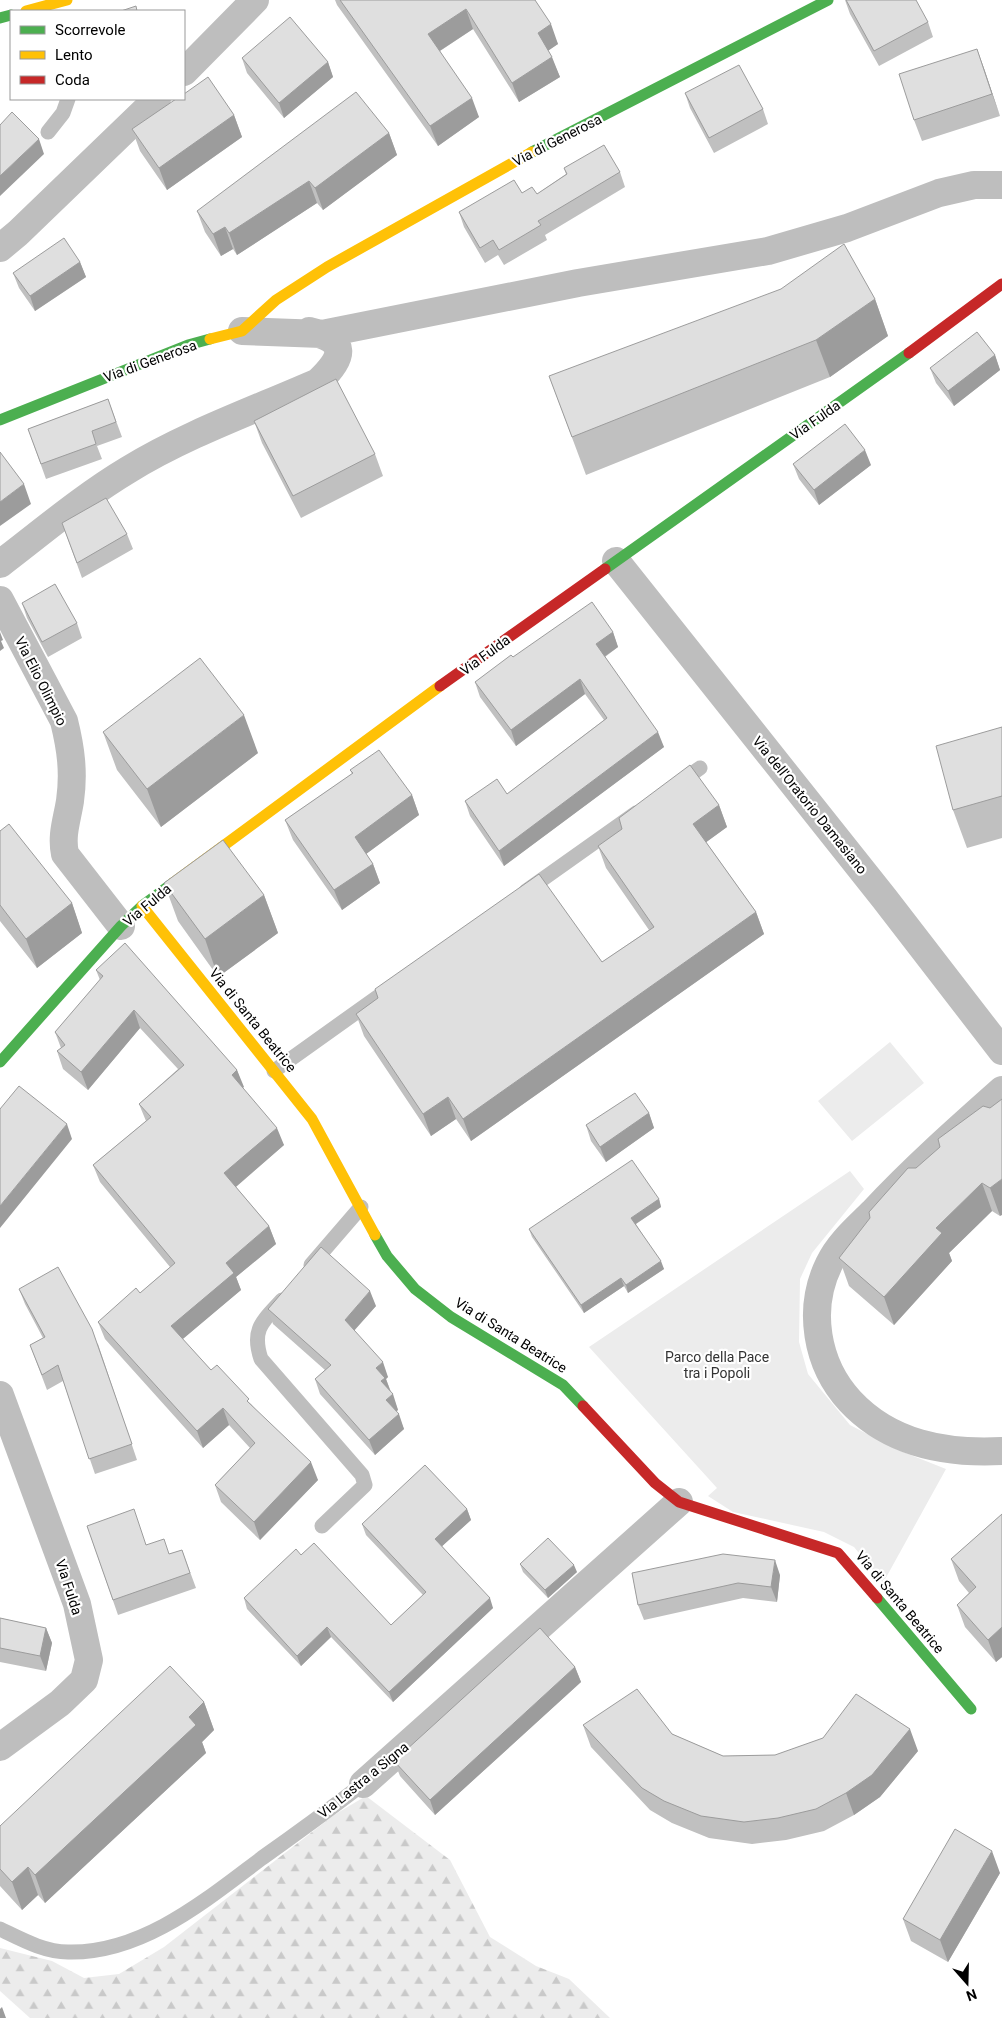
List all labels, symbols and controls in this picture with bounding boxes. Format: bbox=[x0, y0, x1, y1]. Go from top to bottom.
legend bbox=[10, 10, 185, 100]
text: Scorrevole bbox=[55, 21, 126, 39]
text: Lento bbox=[55, 46, 93, 64]
text: Coda bbox=[55, 71, 90, 89]
street label: Via di Generosa bbox=[510, 111, 604, 169]
street label: Via di Generosa bbox=[101, 337, 199, 385]
street label: Via Fulda bbox=[787, 397, 843, 443]
street label: Via Fulda bbox=[457, 632, 513, 678]
street label: Via Elio Olimpio bbox=[12, 634, 70, 728]
street label: Via dell'Oratorio Damasiano bbox=[750, 733, 870, 877]
street label: Via Fulda bbox=[120, 880, 174, 930]
street label: Via di Santa Beatrice bbox=[206, 965, 300, 1075]
street label: Via di Santa Beatrice bbox=[452, 1294, 570, 1376]
park label: Parco della Pace tra i Popoli bbox=[665, 1349, 769, 1381]
street label: Via di Santa Beatrice bbox=[852, 1548, 948, 1656]
street label: Via Fulda bbox=[52, 1557, 86, 1617]
street label: Via Lastra a Signa bbox=[314, 1739, 412, 1821]
north arrow bbox=[942, 1958, 992, 2008]
text: N bbox=[964, 1986, 979, 2004]

